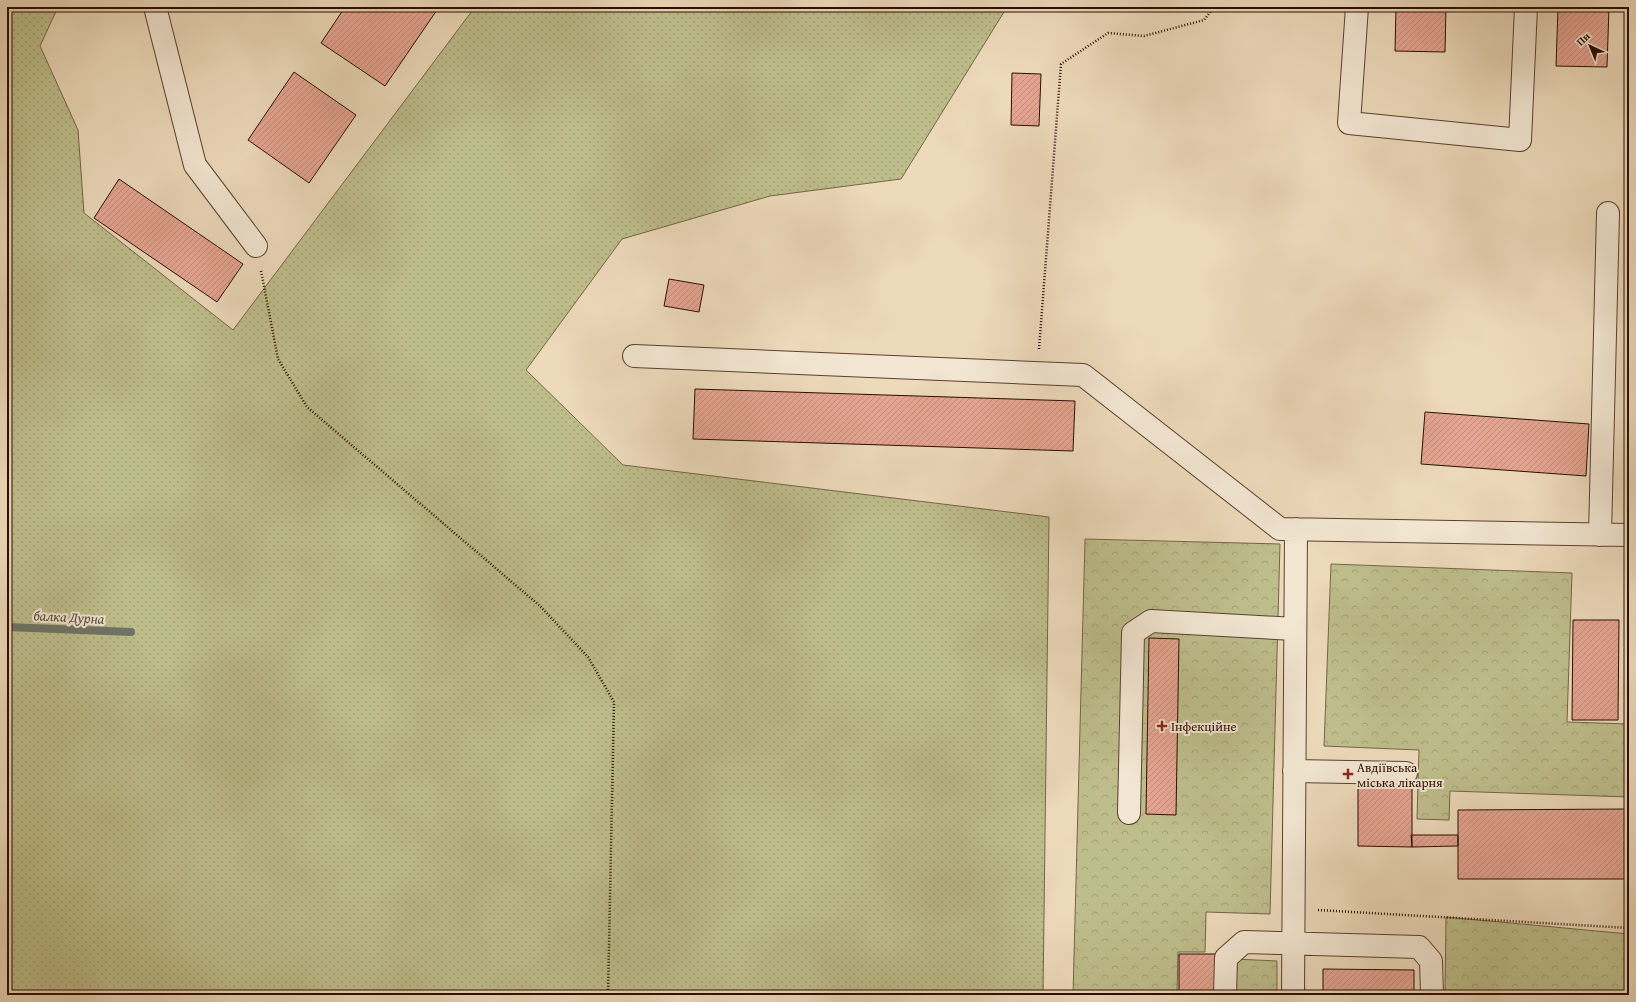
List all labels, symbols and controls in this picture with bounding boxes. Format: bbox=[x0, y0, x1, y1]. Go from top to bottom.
north arrow bbox=[1570, 26, 1610, 66]
text: Пн bbox=[1572, 28, 1594, 49]
water label: балка Дурна bbox=[33, 605, 105, 629]
place label: Інфекційне bbox=[1171, 717, 1237, 736]
marker: Інфекційне bbox=[1156, 720, 1168, 732]
place label: Авдіївська міська лікарня bbox=[1357, 758, 1443, 792]
marker: Авдіївська міська лікарня bbox=[1342, 768, 1354, 780]

